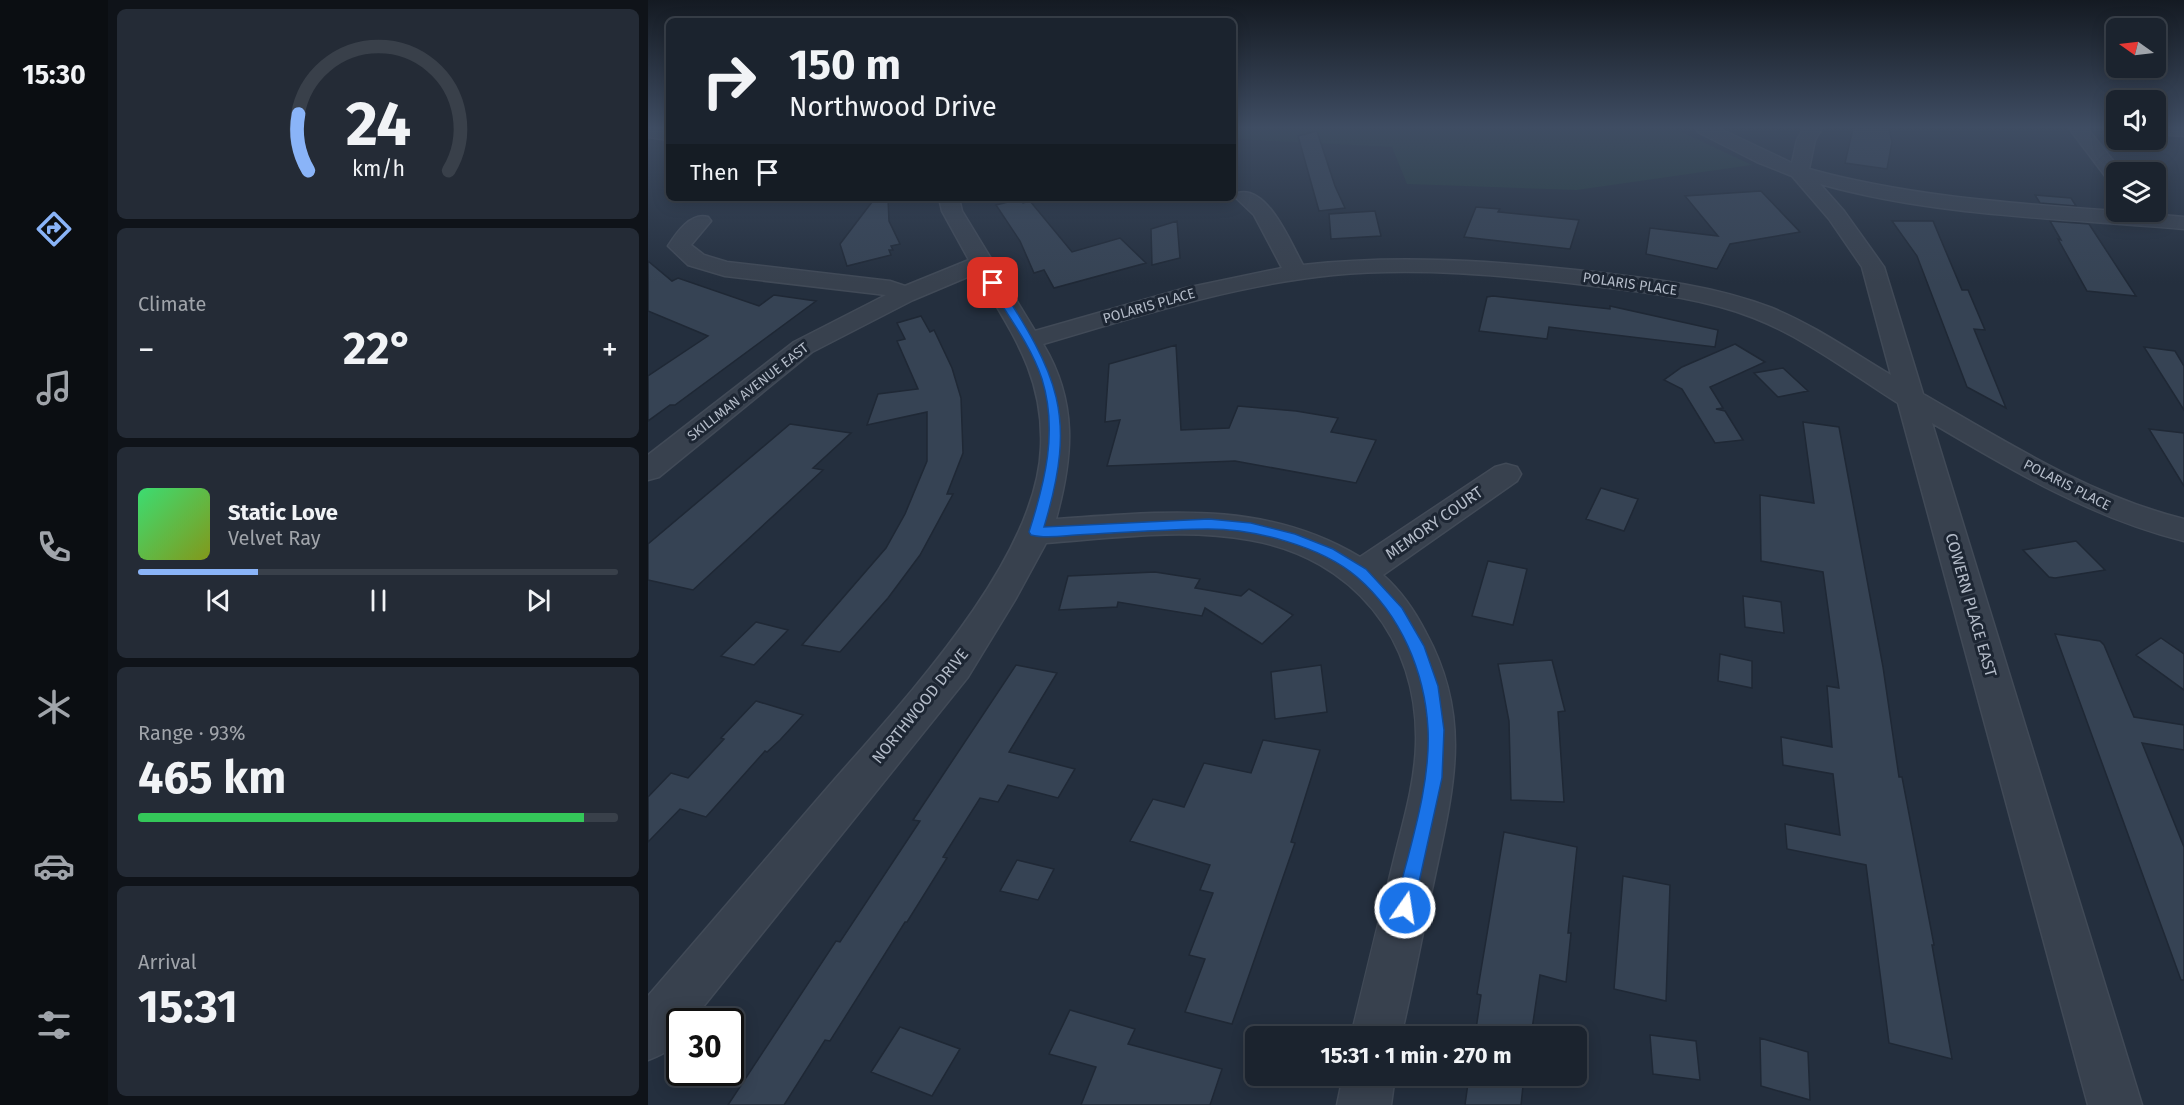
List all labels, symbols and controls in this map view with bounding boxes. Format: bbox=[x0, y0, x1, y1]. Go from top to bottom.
north arrow bbox=[2106, 18, 2166, 78]
map controls bbox=[2106, 18, 2166, 222]
text: 150 m bbox=[789, 40, 901, 90]
icon: right bbox=[690, 42, 768, 120]
text: 15:30 bbox=[22, 59, 86, 91]
text: 24 bbox=[345, 87, 411, 162]
button: sound bbox=[2106, 90, 2166, 150]
text: Northwood Drive bbox=[789, 91, 997, 123]
text: km/h bbox=[351, 156, 405, 182]
icon: arrive bbox=[751, 156, 784, 189]
text: Then bbox=[690, 159, 739, 186]
button: layers bbox=[2106, 162, 2166, 222]
icon: directions bbox=[33, 208, 75, 250]
pin bbox=[967, 257, 1018, 308]
icon: arrive bbox=[976, 266, 1009, 299]
street label: POLARIS PLACE bbox=[1582, 269, 1678, 299]
street label: POLARIS PLACE bbox=[1101, 285, 1197, 327]
text: Climate bbox=[138, 292, 206, 316]
text: 22° bbox=[343, 322, 413, 376]
text: − bbox=[138, 330, 155, 370]
text: + bbox=[602, 330, 618, 370]
street label: SKILLMAN AVENUE EAST bbox=[684, 339, 813, 445]
icon: music bbox=[33, 367, 75, 409]
street label: POLARIS PLACE bbox=[2021, 456, 2113, 514]
street label: MEMORY COURT bbox=[1382, 482, 1487, 564]
text: Static Love bbox=[228, 499, 338, 526]
icon: phone bbox=[33, 526, 75, 568]
text: Velvet Ray bbox=[228, 526, 321, 550]
street label: COWERN PLACE EAST bbox=[1941, 531, 2001, 680]
icon: previous bbox=[202, 584, 235, 617]
icon: pause bbox=[362, 584, 395, 617]
icon: next bbox=[522, 584, 555, 617]
street label: NORTHWOOD DRIVE bbox=[868, 645, 972, 767]
icon: climate bbox=[33, 686, 75, 728]
text: Range · 93% bbox=[138, 721, 245, 745]
text: 465 km bbox=[138, 751, 286, 805]
icon: car bbox=[33, 845, 75, 887]
position arrow bbox=[1373, 876, 1437, 940]
text: Arrival bbox=[138, 950, 197, 974]
text: 15:31 bbox=[138, 980, 238, 1034]
icon: filters bbox=[33, 1004, 75, 1046]
speed limit sign: 30 bbox=[666, 1008, 744, 1086]
text: 15:31 · 1 min · 270 m bbox=[1320, 1042, 1512, 1069]

